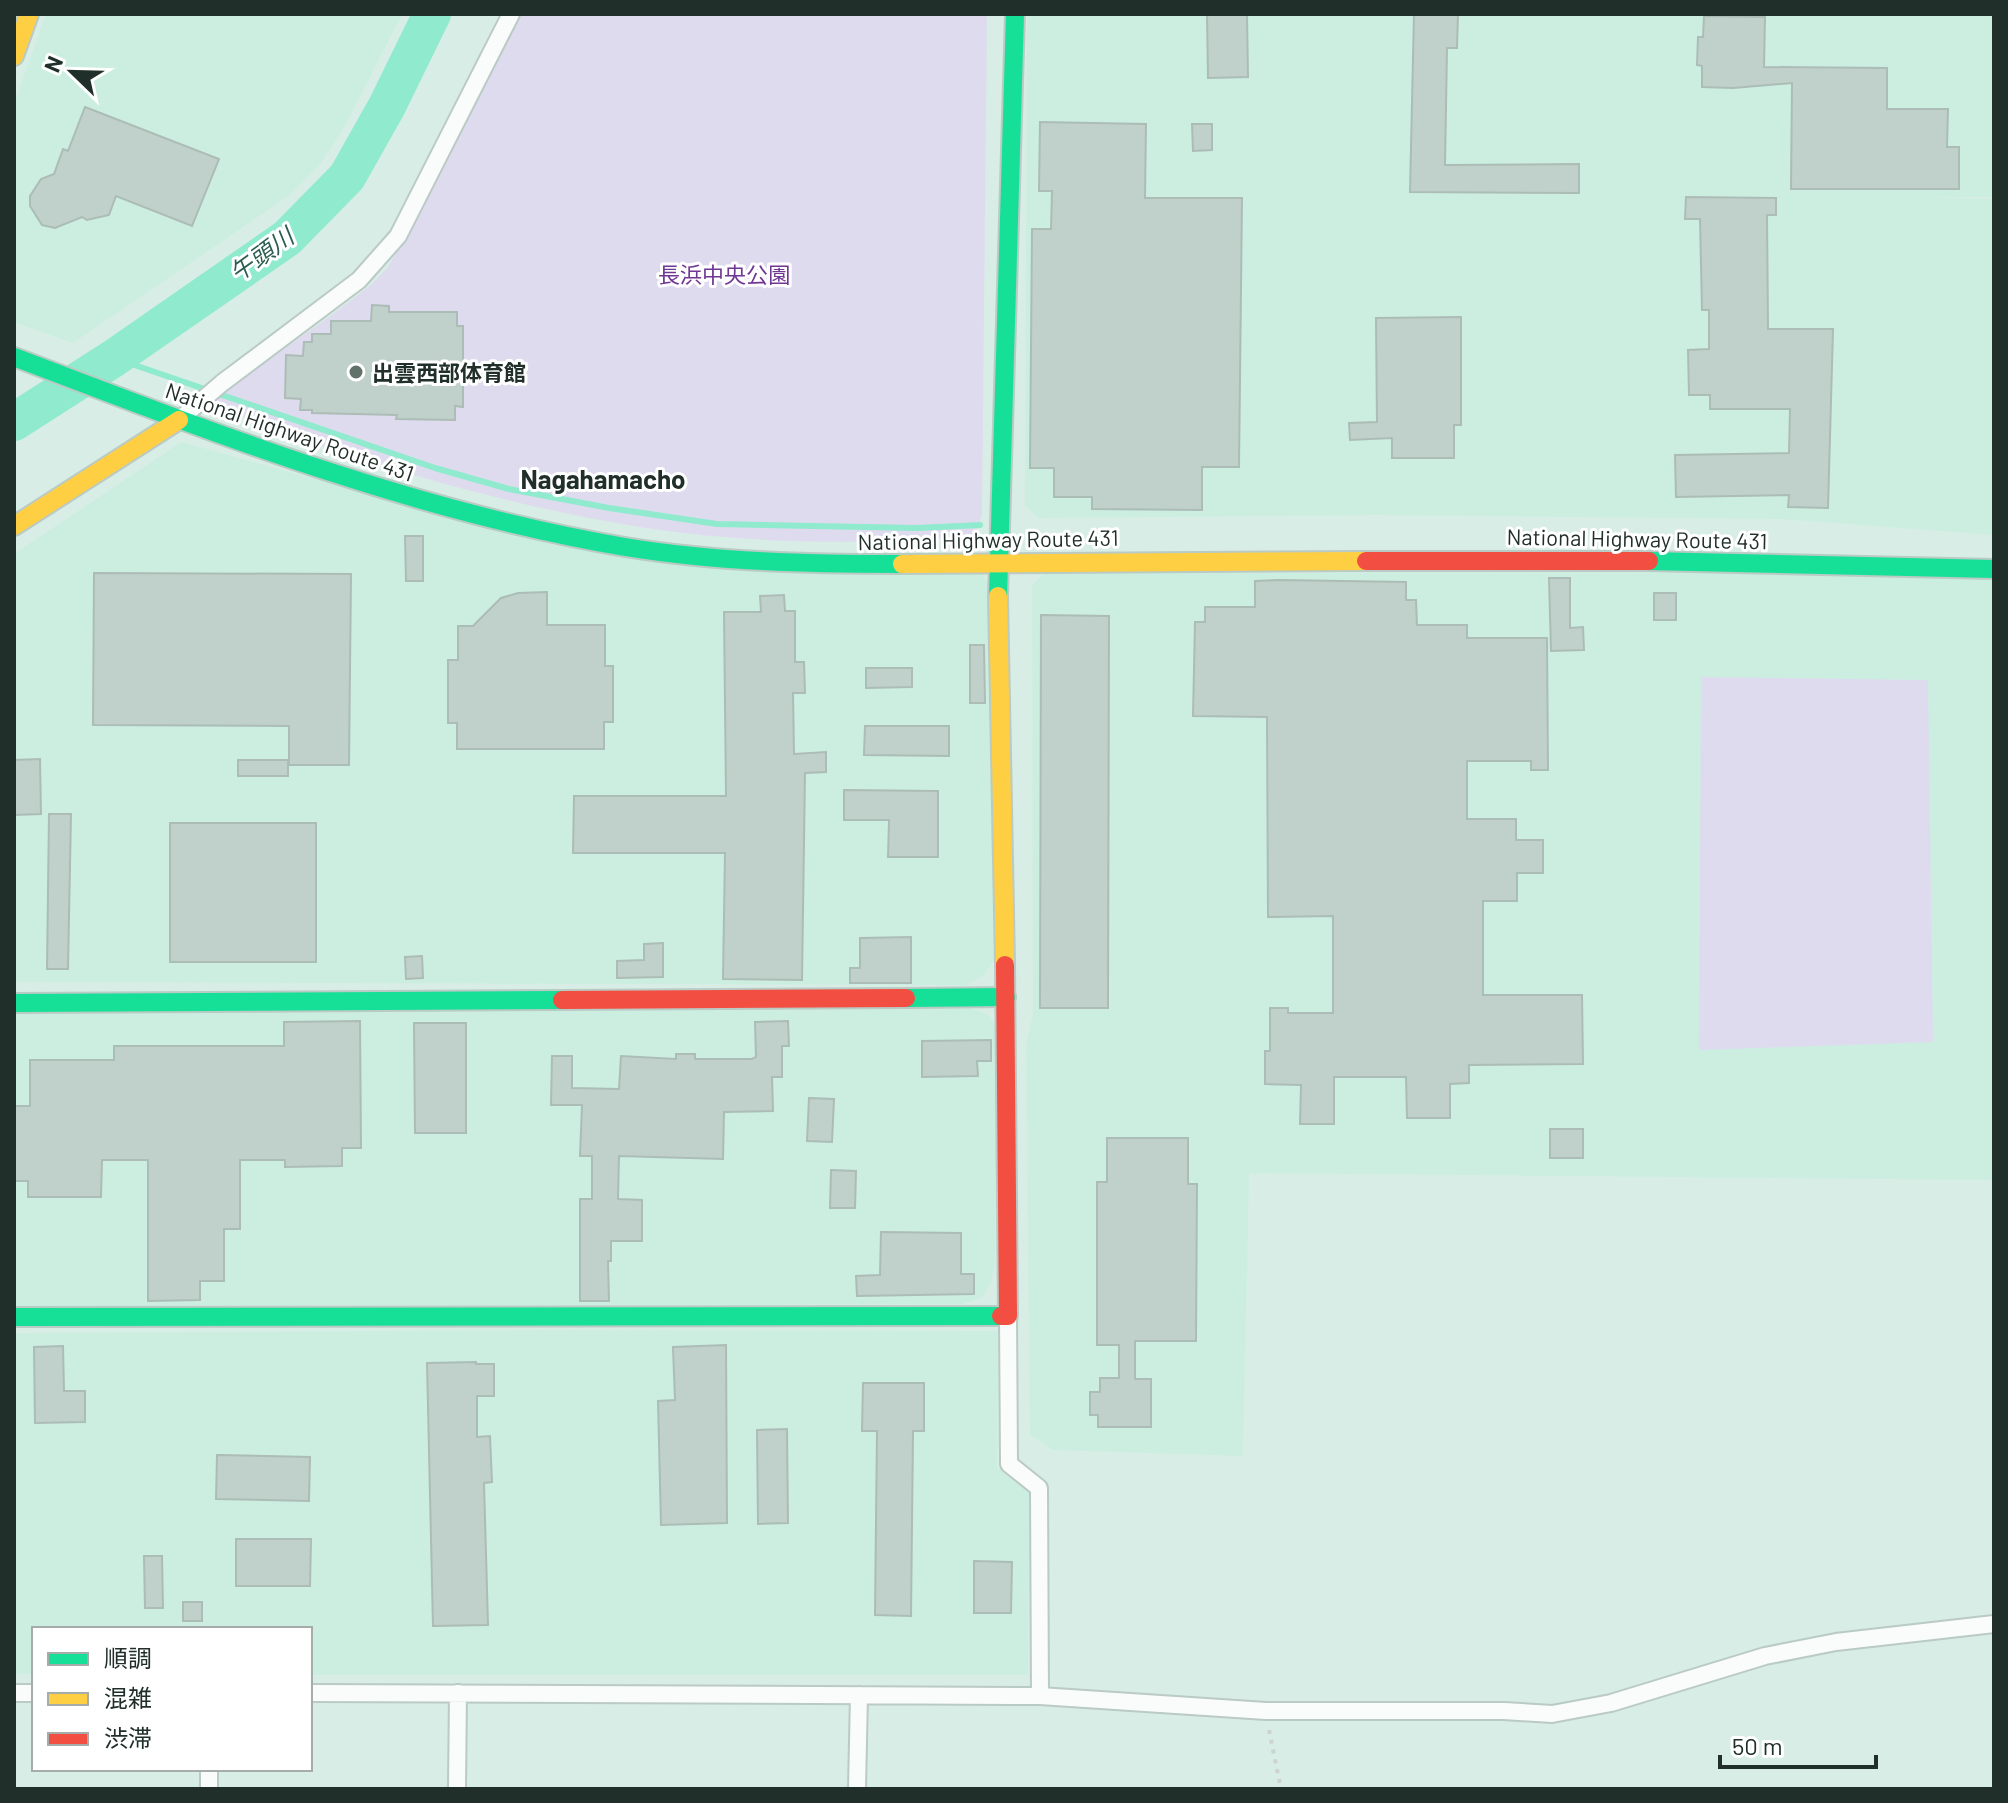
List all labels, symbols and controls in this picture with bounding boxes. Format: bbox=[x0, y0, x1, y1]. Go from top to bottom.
north arrow bbox=[32, 32, 112, 112]
text: N bbox=[38, 52, 67, 76]
water label: 午頭川 bbox=[223, 219, 301, 287]
park label: 長浜中央公園 bbox=[658, 261, 790, 287]
place label: 出雲西部体育館 bbox=[372, 359, 526, 385]
marker: 出雲西部体育館 bbox=[347, 363, 365, 381]
street label: National Highway Route 431 bbox=[162, 376, 418, 486]
district label: Nagahamacho bbox=[520, 463, 686, 494]
street label: National Highway Route 431 bbox=[1506, 523, 1768, 553]
street label: National Highway Route 431 bbox=[857, 524, 1119, 554]
legend bbox=[32, 1627, 312, 1771]
text: 順調 bbox=[104, 1643, 152, 1672]
text: 混雑 bbox=[104, 1683, 152, 1712]
scale bar bbox=[1720, 1719, 1876, 1769]
text: 渋滞 bbox=[104, 1723, 152, 1752]
text: 50 m bbox=[1732, 1731, 1783, 1760]

